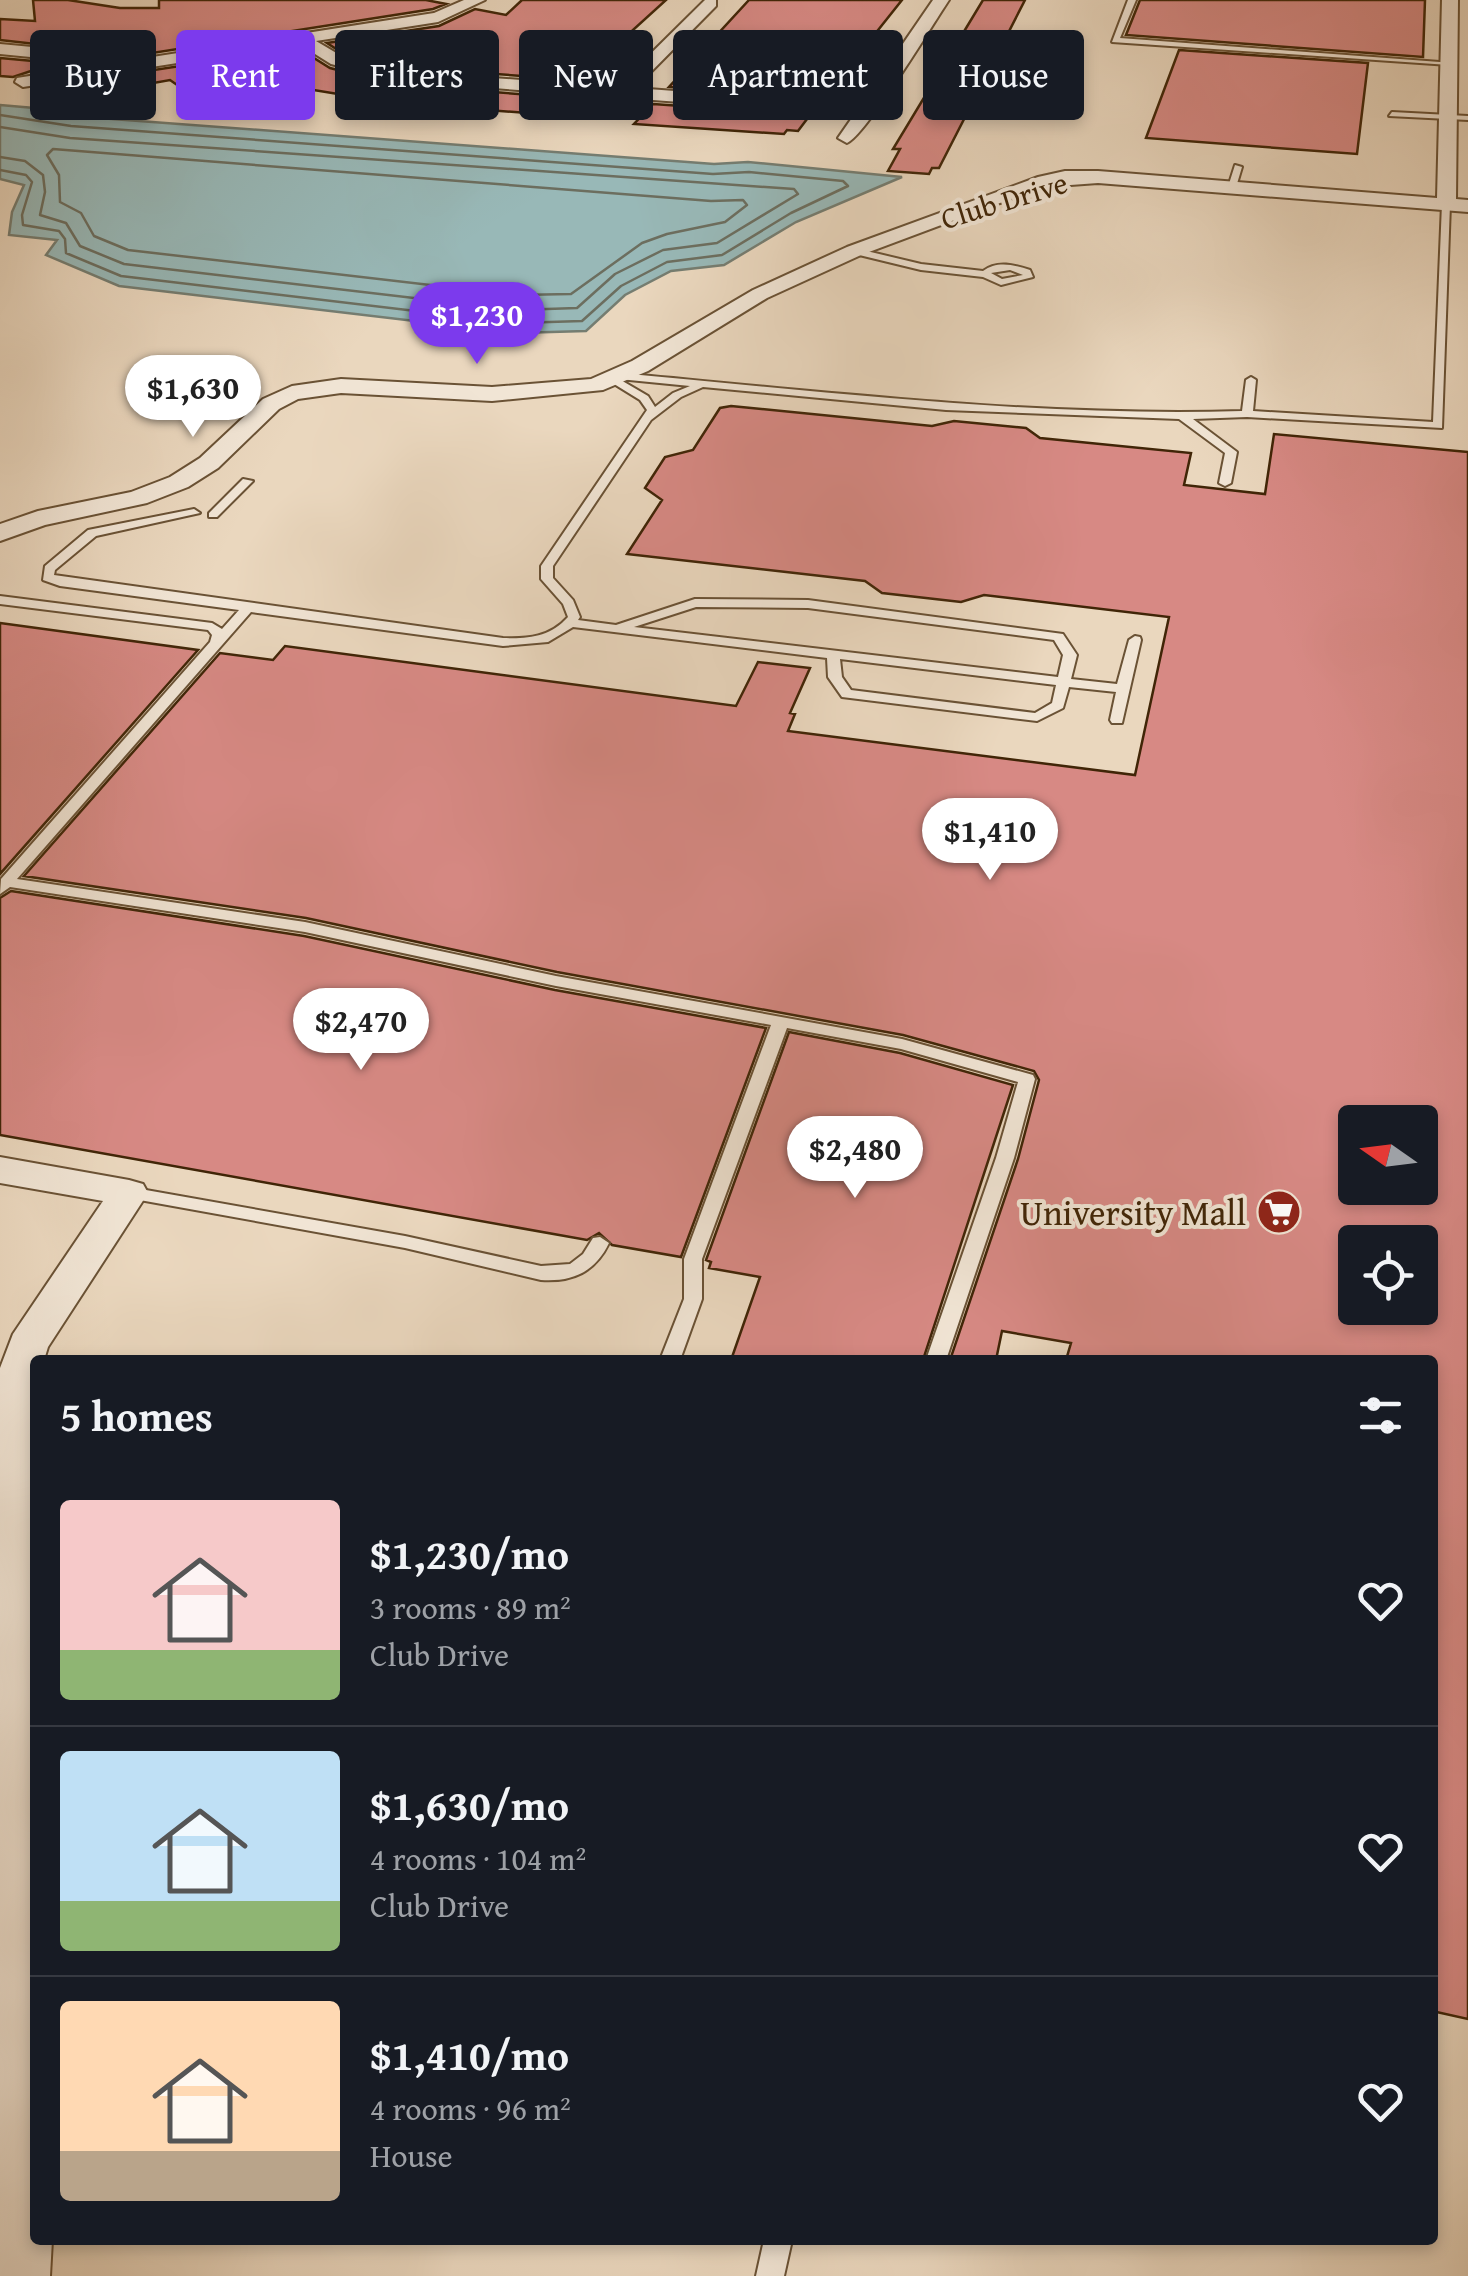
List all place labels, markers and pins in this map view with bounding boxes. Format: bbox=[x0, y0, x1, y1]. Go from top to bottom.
pin: $1,230 bbox=[396, 282, 558, 367]
pin: $1,630 bbox=[112, 355, 274, 440]
pin: $1,410 bbox=[909, 798, 1071, 883]
pin: $2,470 bbox=[280, 988, 442, 1073]
pin: $2,480 bbox=[774, 1116, 936, 1201]
place label: University Mall bbox=[1020, 1187, 1246, 1238]
supermarket icon: University Mall bbox=[1256, 1189, 1302, 1235]

